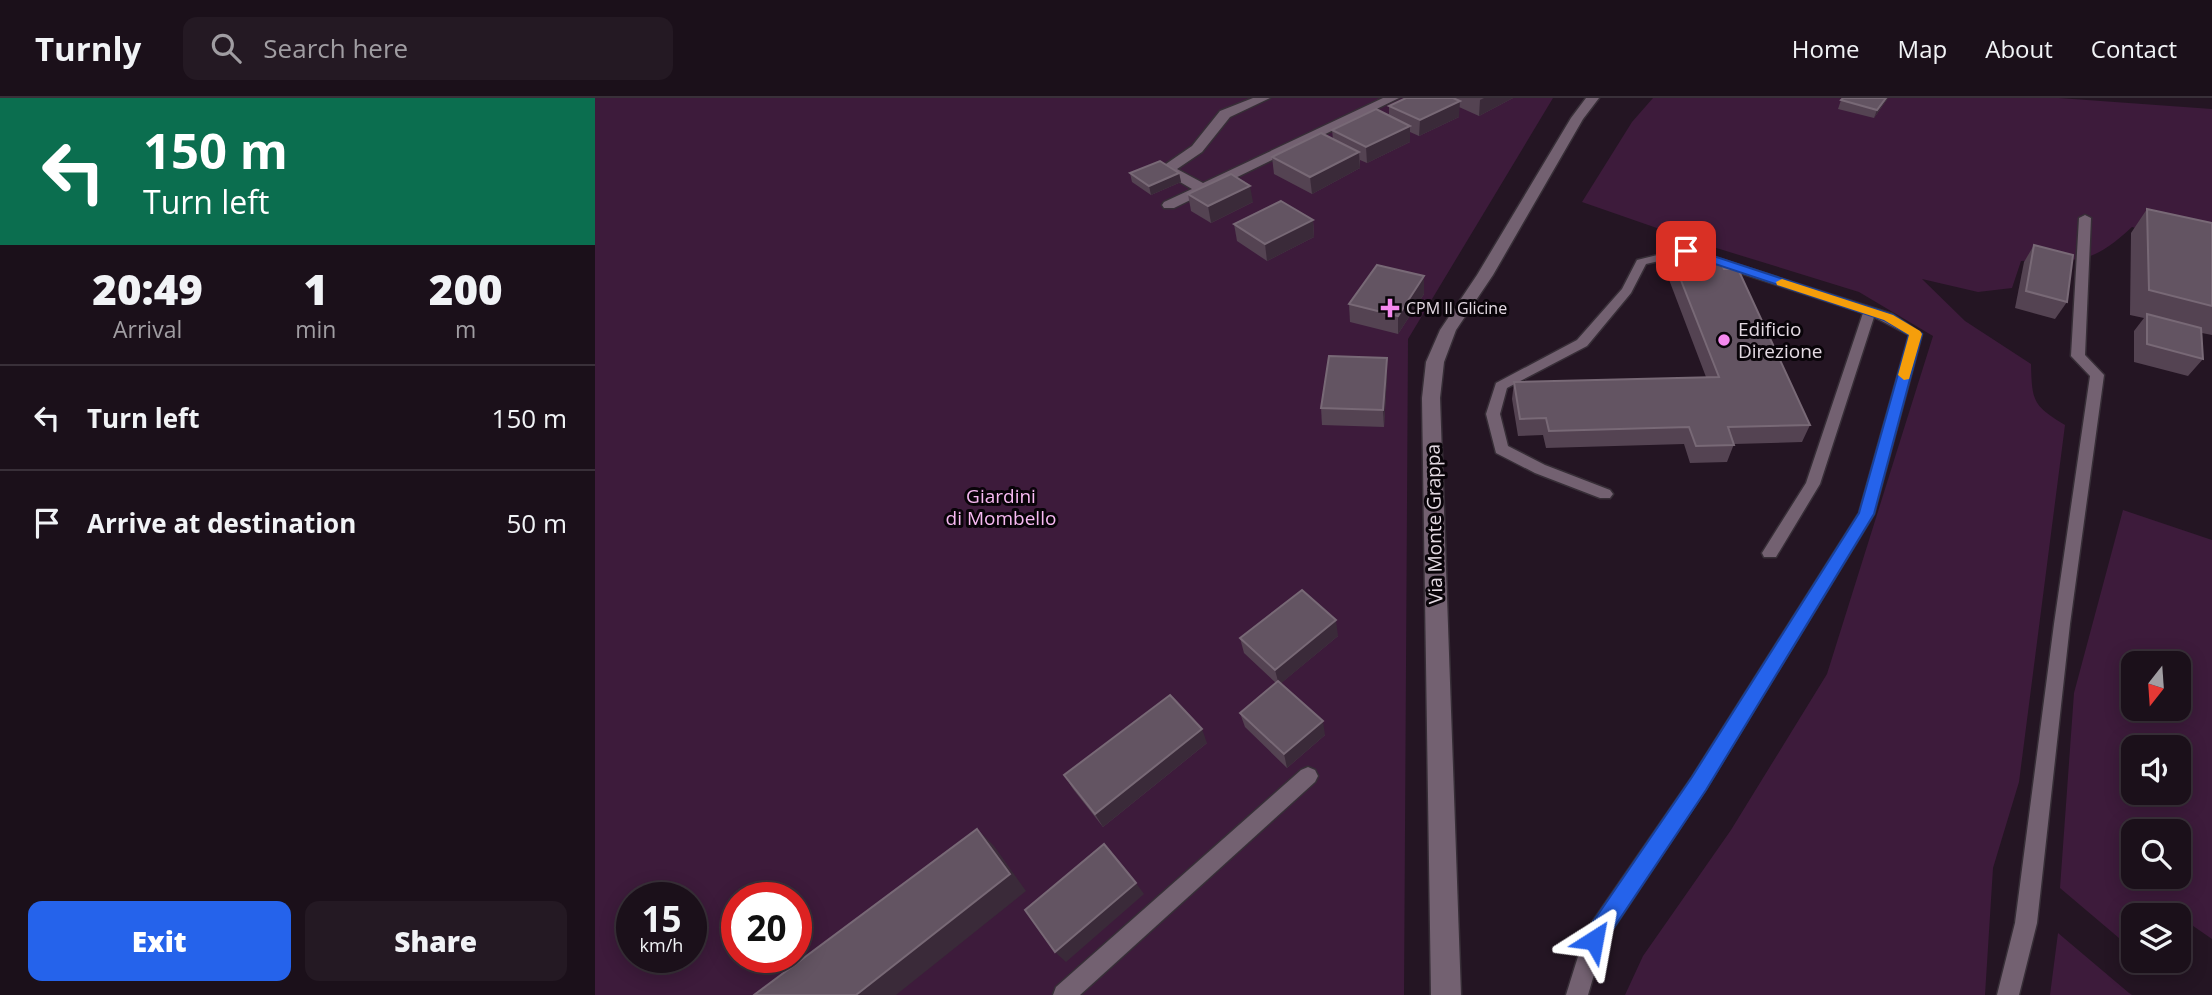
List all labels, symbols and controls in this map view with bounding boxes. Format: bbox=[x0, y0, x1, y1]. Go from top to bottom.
search box bbox=[183, 17, 673, 80]
text: Turnly bbox=[35, 26, 141, 71]
icon: search bbox=[207, 29, 245, 67]
text: Search here bbox=[263, 30, 408, 66]
text: Home bbox=[1792, 32, 1860, 65]
text: Map bbox=[1898, 32, 1947, 65]
text: About bbox=[1985, 32, 2053, 65]
text: Contact bbox=[2091, 32, 2177, 65]
text: 150 m bbox=[143, 117, 288, 183]
icon: left bbox=[28, 126, 119, 217]
text: Turn left bbox=[143, 180, 269, 223]
pin bbox=[1656, 221, 1716, 281]
icon: arrive bbox=[1667, 232, 1705, 270]
text: 20:49 bbox=[92, 260, 203, 317]
text: 1 bbox=[304, 260, 328, 317]
text: 200 bbox=[429, 260, 503, 317]
place label: CPM Il Glicine bbox=[1406, 297, 1507, 319]
marker: CPM Il Glicine bbox=[1380, 298, 1400, 318]
text: Arrival bbox=[113, 313, 182, 345]
text: min bbox=[295, 313, 336, 345]
text: m bbox=[455, 313, 476, 345]
place label: Edificio Direzione bbox=[1738, 316, 1822, 364]
marker: Edificio Direzione bbox=[1716, 332, 1732, 348]
icon: left bbox=[28, 399, 66, 437]
text: Turn left bbox=[87, 400, 199, 436]
text: 150 m bbox=[492, 400, 567, 436]
street label: Via Monte Grappa bbox=[1420, 444, 1448, 604]
park label: Giardini di Mombello bbox=[946, 483, 1056, 531]
icon: arrive bbox=[28, 504, 66, 542]
text: Arrive at destination bbox=[87, 505, 356, 541]
text: 50 m bbox=[506, 505, 567, 541]
north arrow bbox=[2121, 651, 2191, 721]
map controls bbox=[2121, 651, 2191, 973]
button: sound bbox=[2121, 735, 2191, 805]
button: search bbox=[2121, 819, 2191, 889]
speed limit sign: 20 bbox=[721, 882, 812, 973]
text: 15 bbox=[641, 895, 682, 942]
button: Exit bbox=[28, 901, 291, 981]
button: Share bbox=[305, 901, 567, 981]
position arrow bbox=[1557, 903, 1631, 977]
button: layers bbox=[2121, 903, 2191, 973]
text: km/h bbox=[640, 933, 683, 957]

